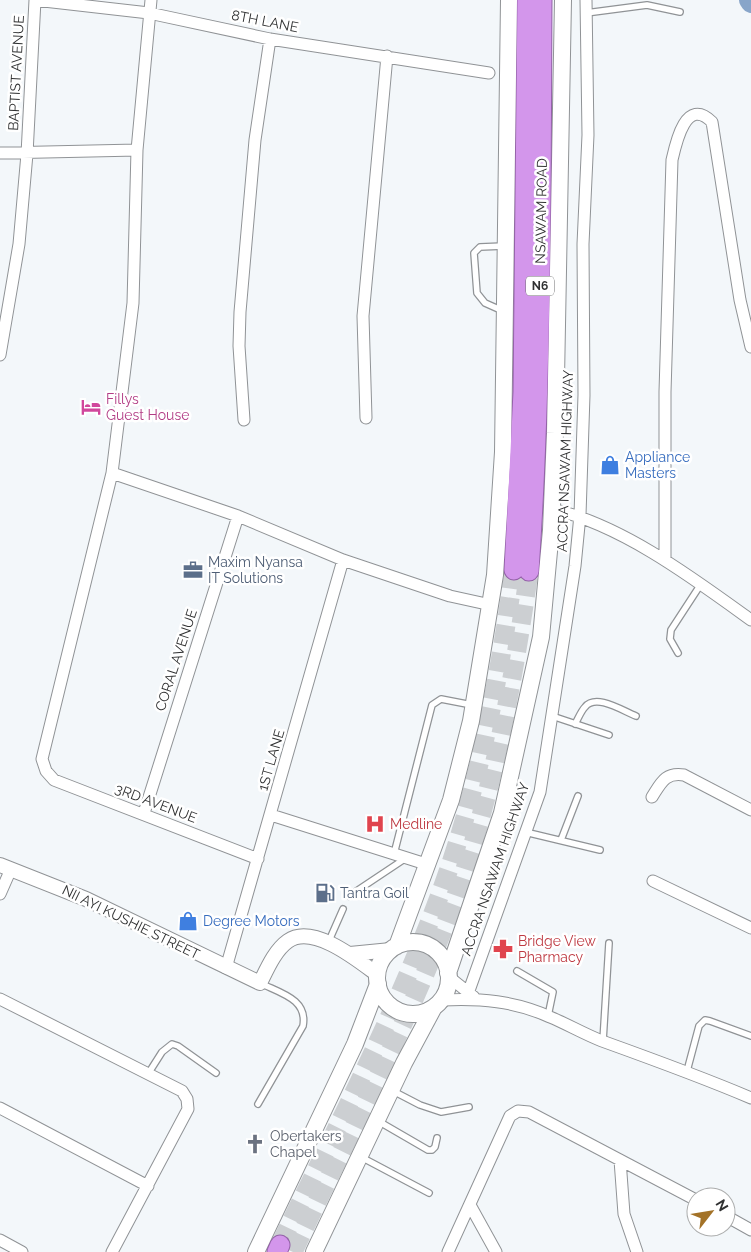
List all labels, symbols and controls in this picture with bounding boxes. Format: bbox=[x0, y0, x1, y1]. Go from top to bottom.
street label: 8TH LANE bbox=[230, 7, 300, 35]
street label: BAPTIST AVENUE bbox=[5, 15, 27, 131]
street label: NSAWAM ROAD bbox=[532, 158, 550, 264]
road number: N6 bbox=[526, 276, 554, 296]
street label: ACCRA NSAWAM HIGHWAY bbox=[554, 370, 576, 552]
place label: Fillys Guest House bbox=[106, 391, 189, 423]
hotel icon: Fillys Guest House bbox=[80, 396, 102, 418]
place label: Appliance Masters bbox=[625, 449, 690, 481]
shop icon: Appliance Masters bbox=[599, 454, 621, 476]
place label: Maxim Nyansa IT Solutions bbox=[208, 554, 303, 586]
office icon: Maxim Nyansa IT Solutions bbox=[182, 559, 204, 581]
street label: CORAL AVENUE bbox=[152, 607, 200, 713]
street label: 1ST LANE bbox=[255, 727, 287, 793]
street label: 3RD AVENUE bbox=[113, 780, 199, 826]
street label: ACCRA NSAWAM HIGHWAY bbox=[458, 780, 532, 958]
hospital icon: Medline bbox=[364, 813, 386, 835]
place label: Medline bbox=[390, 816, 442, 832]
street label: NII AYI KUSHIE STREET bbox=[60, 882, 203, 963]
fuel station icon: Tantra Goil bbox=[314, 882, 336, 904]
place label: Tantra Goil bbox=[340, 885, 409, 901]
shop icon: Degree Motors bbox=[177, 910, 199, 932]
place label: Degree Motors bbox=[203, 913, 300, 929]
place label: Bridge View Pharmacy bbox=[518, 933, 597, 965]
pharmacy icon: Bridge View Pharmacy bbox=[492, 938, 514, 960]
place label: Obertakers Chapel bbox=[270, 1128, 342, 1160]
church icon: Obertakers Chapel bbox=[244, 1133, 266, 1155]
north arrow bbox=[686, 1187, 736, 1237]
text: N bbox=[713, 1197, 732, 1214]

